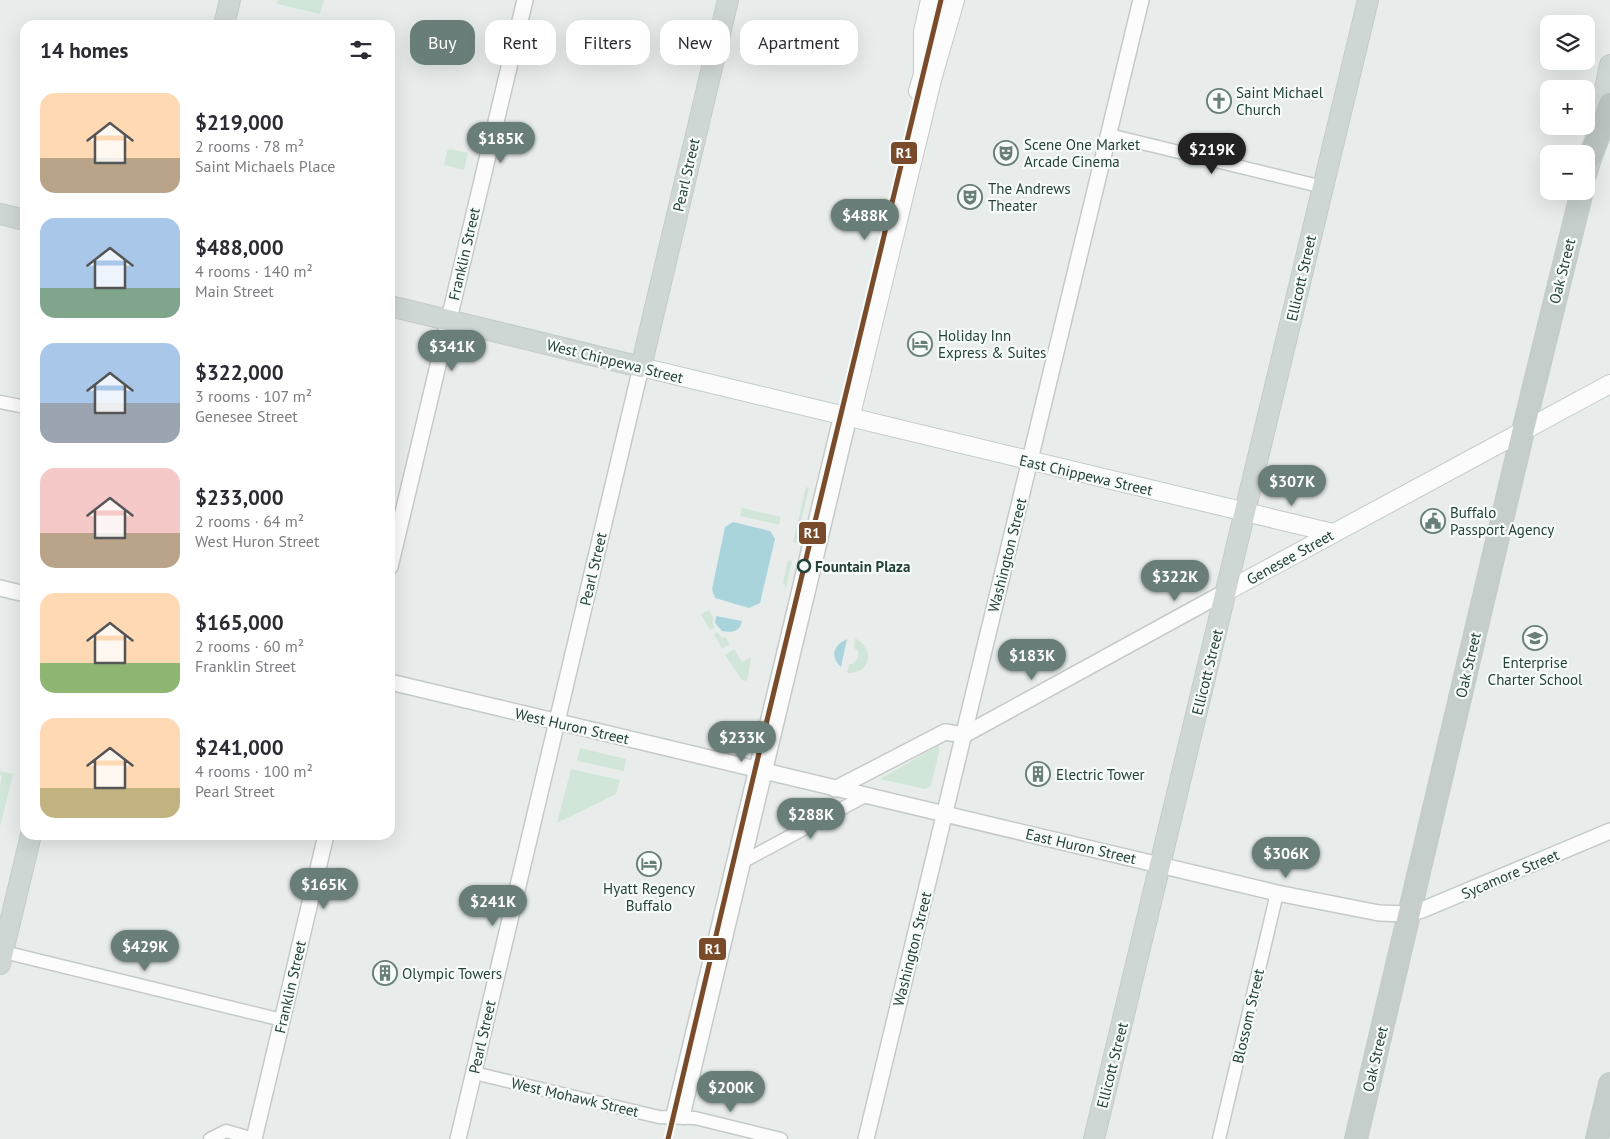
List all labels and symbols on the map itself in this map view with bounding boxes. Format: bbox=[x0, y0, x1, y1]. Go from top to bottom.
place label: Saint Michael Church bbox=[1236, 83, 1324, 119]
church icon: Saint Michael Church bbox=[1206, 88, 1232, 114]
pin: $185K bbox=[466, 121, 536, 164]
pin: $219K bbox=[1177, 132, 1247, 175]
place label: Scene One Market Arcade Cinema bbox=[1024, 135, 1140, 171]
street label: Pearl Street bbox=[668, 136, 704, 214]
theatre icon: Scene One Market Arcade Cinema bbox=[993, 140, 1019, 166]
line badge: R1 bbox=[890, 141, 918, 165]
text: R1 bbox=[896, 144, 912, 162]
place label: The Andrews Theater bbox=[988, 179, 1071, 215]
theatre icon: The Andrews Theater bbox=[957, 184, 983, 210]
pin: $488K bbox=[830, 198, 900, 241]
street label: Franklin Street bbox=[444, 206, 484, 302]
street label: Ellicott Street bbox=[1282, 233, 1320, 323]
street label: Oak Street bbox=[1545, 236, 1579, 306]
place label: Holiday Inn Express & Suites bbox=[938, 326, 1046, 362]
pin: $341K bbox=[417, 330, 487, 372]
hotel icon: Holiday Inn Express & Suites bbox=[907, 331, 933, 357]
street label: West Chippewa Street bbox=[545, 335, 685, 387]
street label: East Chippewa Street bbox=[1018, 450, 1154, 500]
pin: $307K bbox=[1257, 464, 1327, 507]
street label: Washington Street bbox=[984, 496, 1030, 614]
place label: Buffalo Passport Agency bbox=[1450, 503, 1554, 539]
public building icon: Buffalo Passport Agency bbox=[1420, 508, 1446, 534]
line badge: R1 bbox=[798, 521, 827, 545]
text: R1 bbox=[804, 524, 820, 542]
street label: Genesee Street bbox=[1243, 525, 1337, 589]
street label: Pearl Street bbox=[575, 530, 611, 608]
place label: Fountain Plaza bbox=[815, 557, 910, 576]
marker: Fountain Plaza bbox=[797, 559, 811, 573]
pin: $322K bbox=[1140, 560, 1210, 602]
school or university icon: Enterprise Charter School bbox=[1522, 625, 1548, 651]
street label: Ellicott Street bbox=[1187, 627, 1227, 717]
street label: Oak Street bbox=[1451, 630, 1485, 700]
pin: $183K bbox=[997, 638, 1067, 681]
place label: Enterprise Charter School bbox=[1488, 653, 1583, 689]
street label: West Huron Street bbox=[513, 704, 631, 748]
pin: $233K bbox=[707, 720, 777, 763]
building icon: Electric Tower bbox=[1025, 761, 1051, 787]
place label: Electric Tower bbox=[1056, 765, 1145, 784]
pin: $288K bbox=[776, 798, 846, 840]
street label: East Huron Street bbox=[1024, 824, 1138, 868]
pin: $306K bbox=[1251, 836, 1321, 879]
street label: Sycamore Street bbox=[1458, 845, 1562, 903]
hotel icon: Hyatt Regency Buffalo bbox=[636, 851, 662, 877]
pin: $165K bbox=[289, 868, 359, 910]
place label: Hyatt Regency Buffalo bbox=[603, 879, 695, 915]
pin: $241K bbox=[458, 884, 528, 927]
street label: Washington Street bbox=[889, 890, 935, 1008]
pin: $429K bbox=[110, 930, 180, 972]
line badge: R1 bbox=[698, 937, 727, 961]
street label: Franklin Street bbox=[270, 939, 310, 1035]
text: R1 bbox=[705, 940, 721, 958]
building icon: Olympic Towers bbox=[372, 960, 398, 986]
place label: Olympic Towers bbox=[402, 964, 502, 983]
street label: Blossom Street bbox=[1228, 967, 1268, 1065]
street label: Pearl Street bbox=[464, 998, 500, 1076]
street label: Ellicott Street bbox=[1092, 1020, 1132, 1110]
street label: Oak Street bbox=[1358, 1024, 1392, 1094]
pin: $200K bbox=[696, 1070, 766, 1113]
street label: West Mohawk Street bbox=[509, 1073, 641, 1121]

